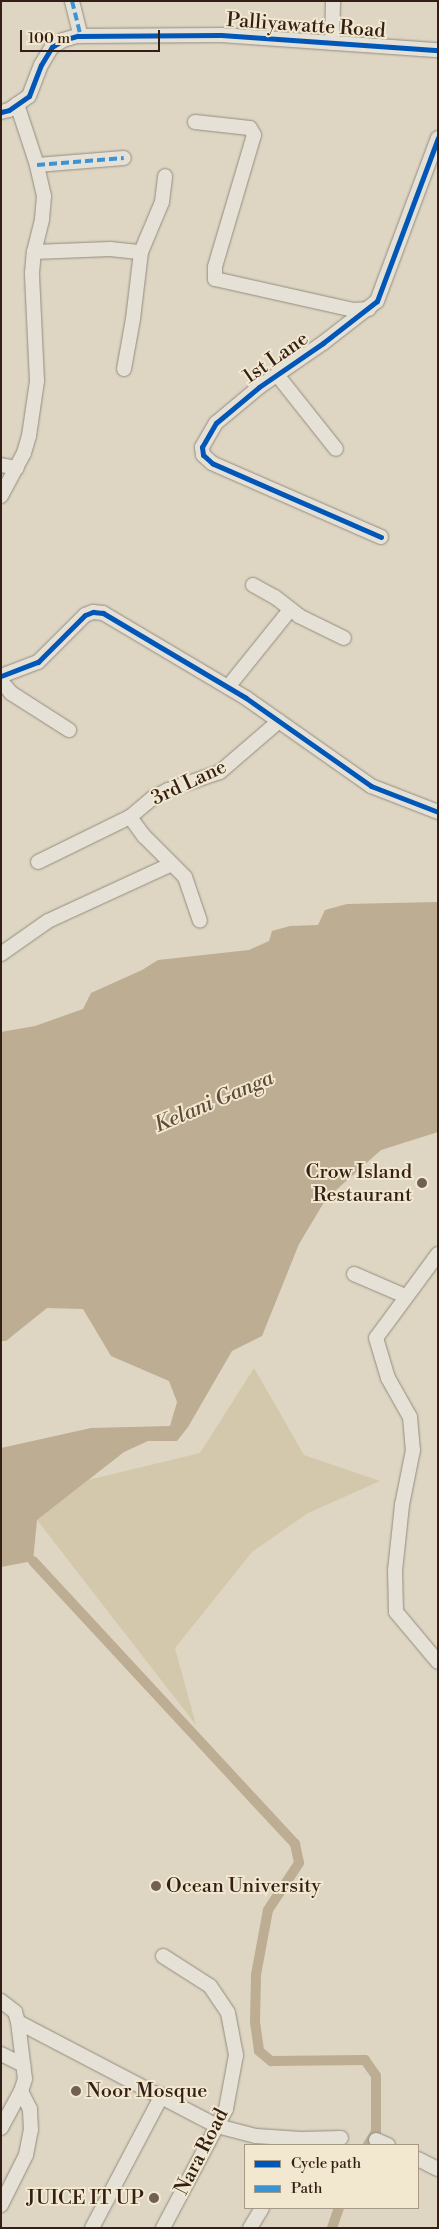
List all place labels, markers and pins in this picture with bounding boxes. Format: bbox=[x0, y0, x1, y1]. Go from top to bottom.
place label: Crow Island Restaurant bbox=[305, 1160, 412, 1207]
marker: Crow Island Restaurant bbox=[416, 1177, 428, 1189]
place label: Ocean University bbox=[166, 1874, 321, 1898]
marker: Ocean University bbox=[150, 1880, 162, 1892]
place label: Noor Mosque bbox=[86, 2079, 207, 2103]
marker: Noor Mosque bbox=[70, 2085, 82, 2097]
place label: JUICE IT UP bbox=[27, 2186, 144, 2210]
marker: JUICE IT UP bbox=[148, 2192, 160, 2204]

